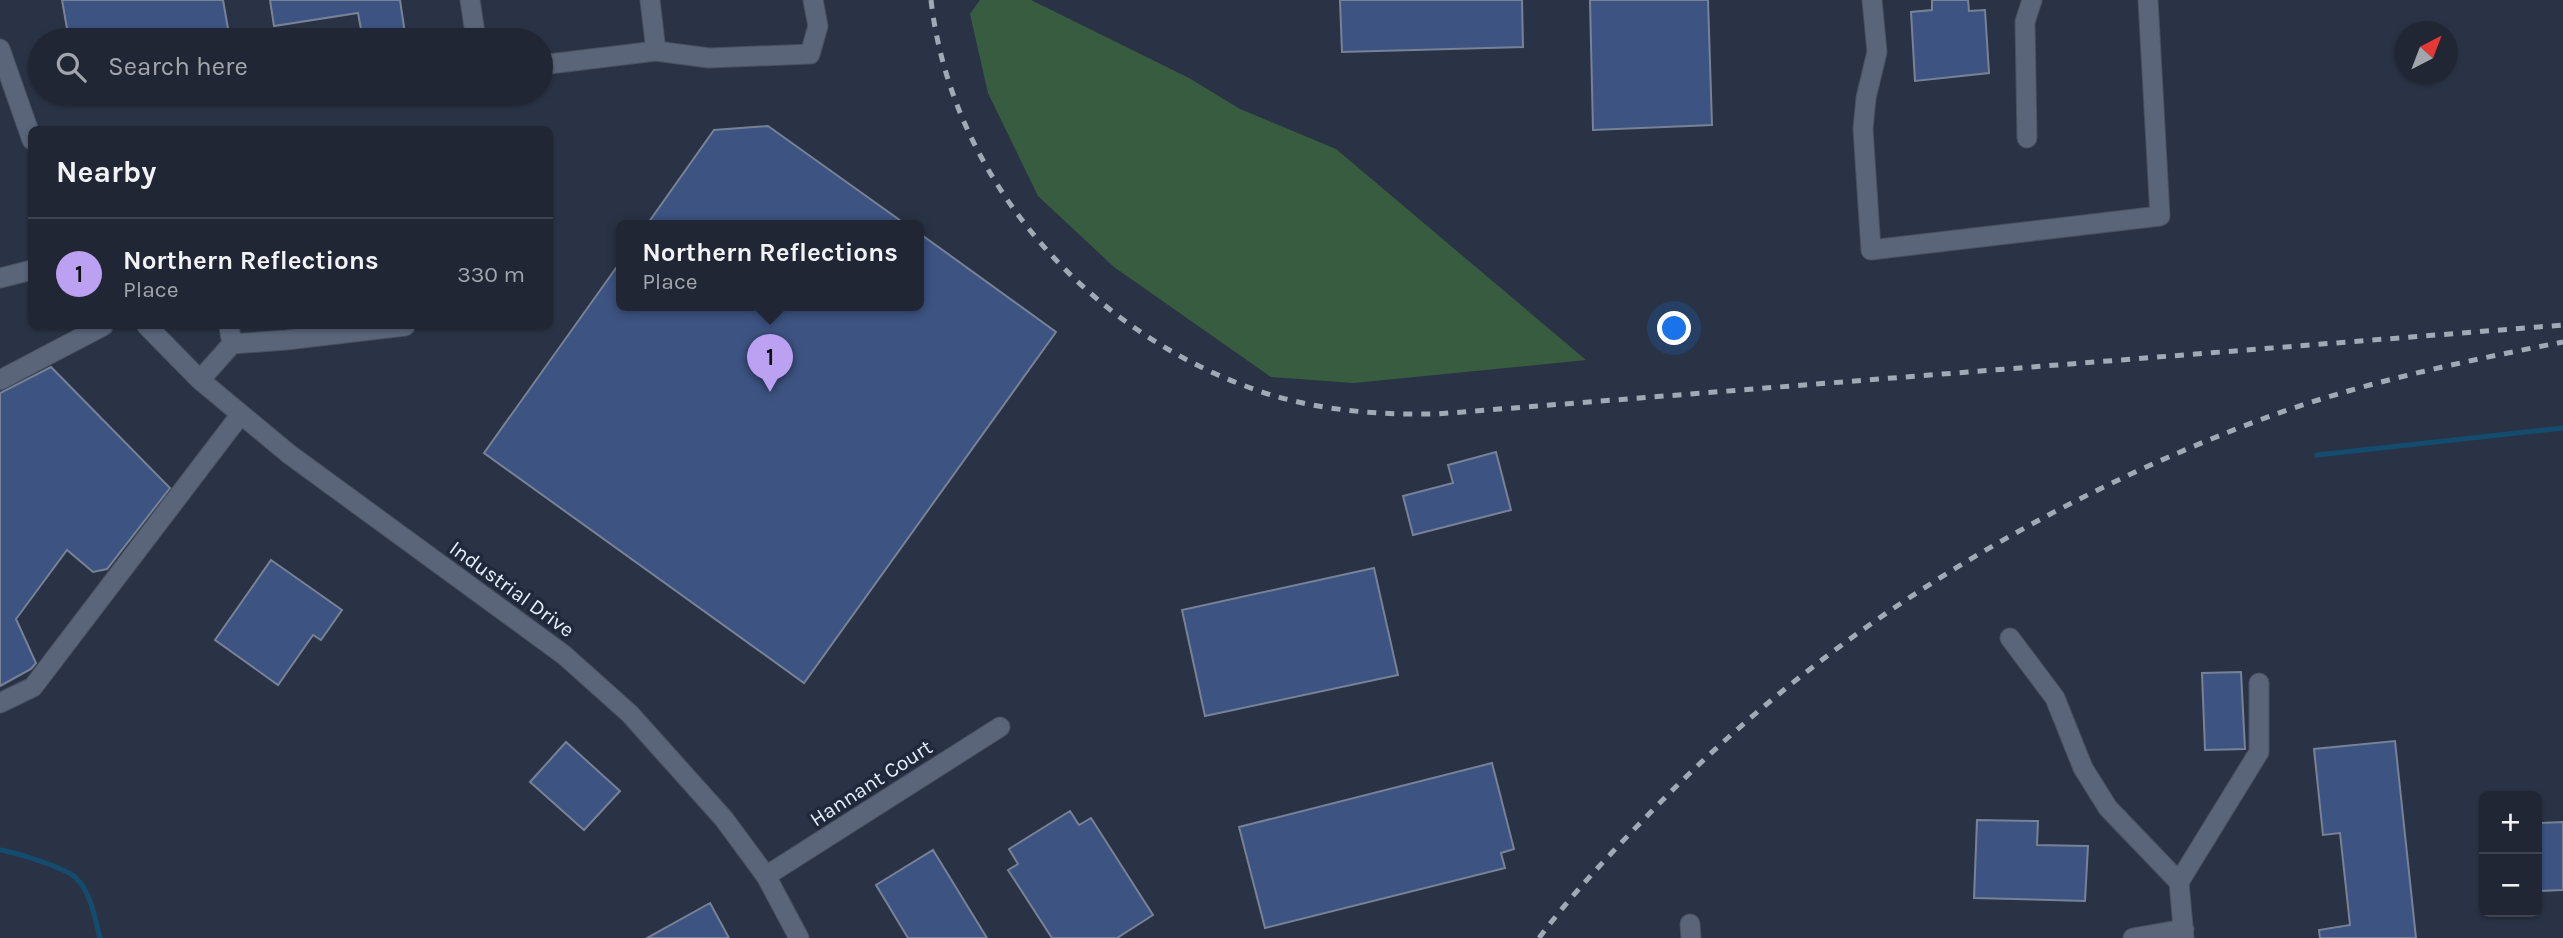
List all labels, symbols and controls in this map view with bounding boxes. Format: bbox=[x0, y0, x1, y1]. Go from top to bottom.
north arrow bbox=[2395, 21, 2458, 84]
search box bbox=[28, 28, 553, 105]
icon: search bbox=[52, 48, 90, 86]
text: Search here bbox=[108, 51, 248, 82]
text: Nearby bbox=[56, 154, 156, 190]
popup bbox=[616, 220, 924, 311]
text: Northern Reflections bbox=[642, 237, 898, 268]
text: Northern Reflections bbox=[123, 245, 379, 276]
text: 1 bbox=[75, 261, 83, 288]
text: 330 m bbox=[457, 261, 525, 288]
text: Place bbox=[642, 268, 698, 295]
text: Place bbox=[123, 276, 179, 303]
your location bbox=[1657, 311, 1691, 345]
pin: 1 bbox=[747, 334, 793, 392]
street label: Industrial Drive bbox=[445, 536, 579, 642]
street label: Hannant Court bbox=[805, 735, 937, 831]
map controls bbox=[2479, 791, 2542, 917]
button: + bbox=[2479, 791, 2542, 854]
button: − bbox=[2479, 854, 2542, 917]

